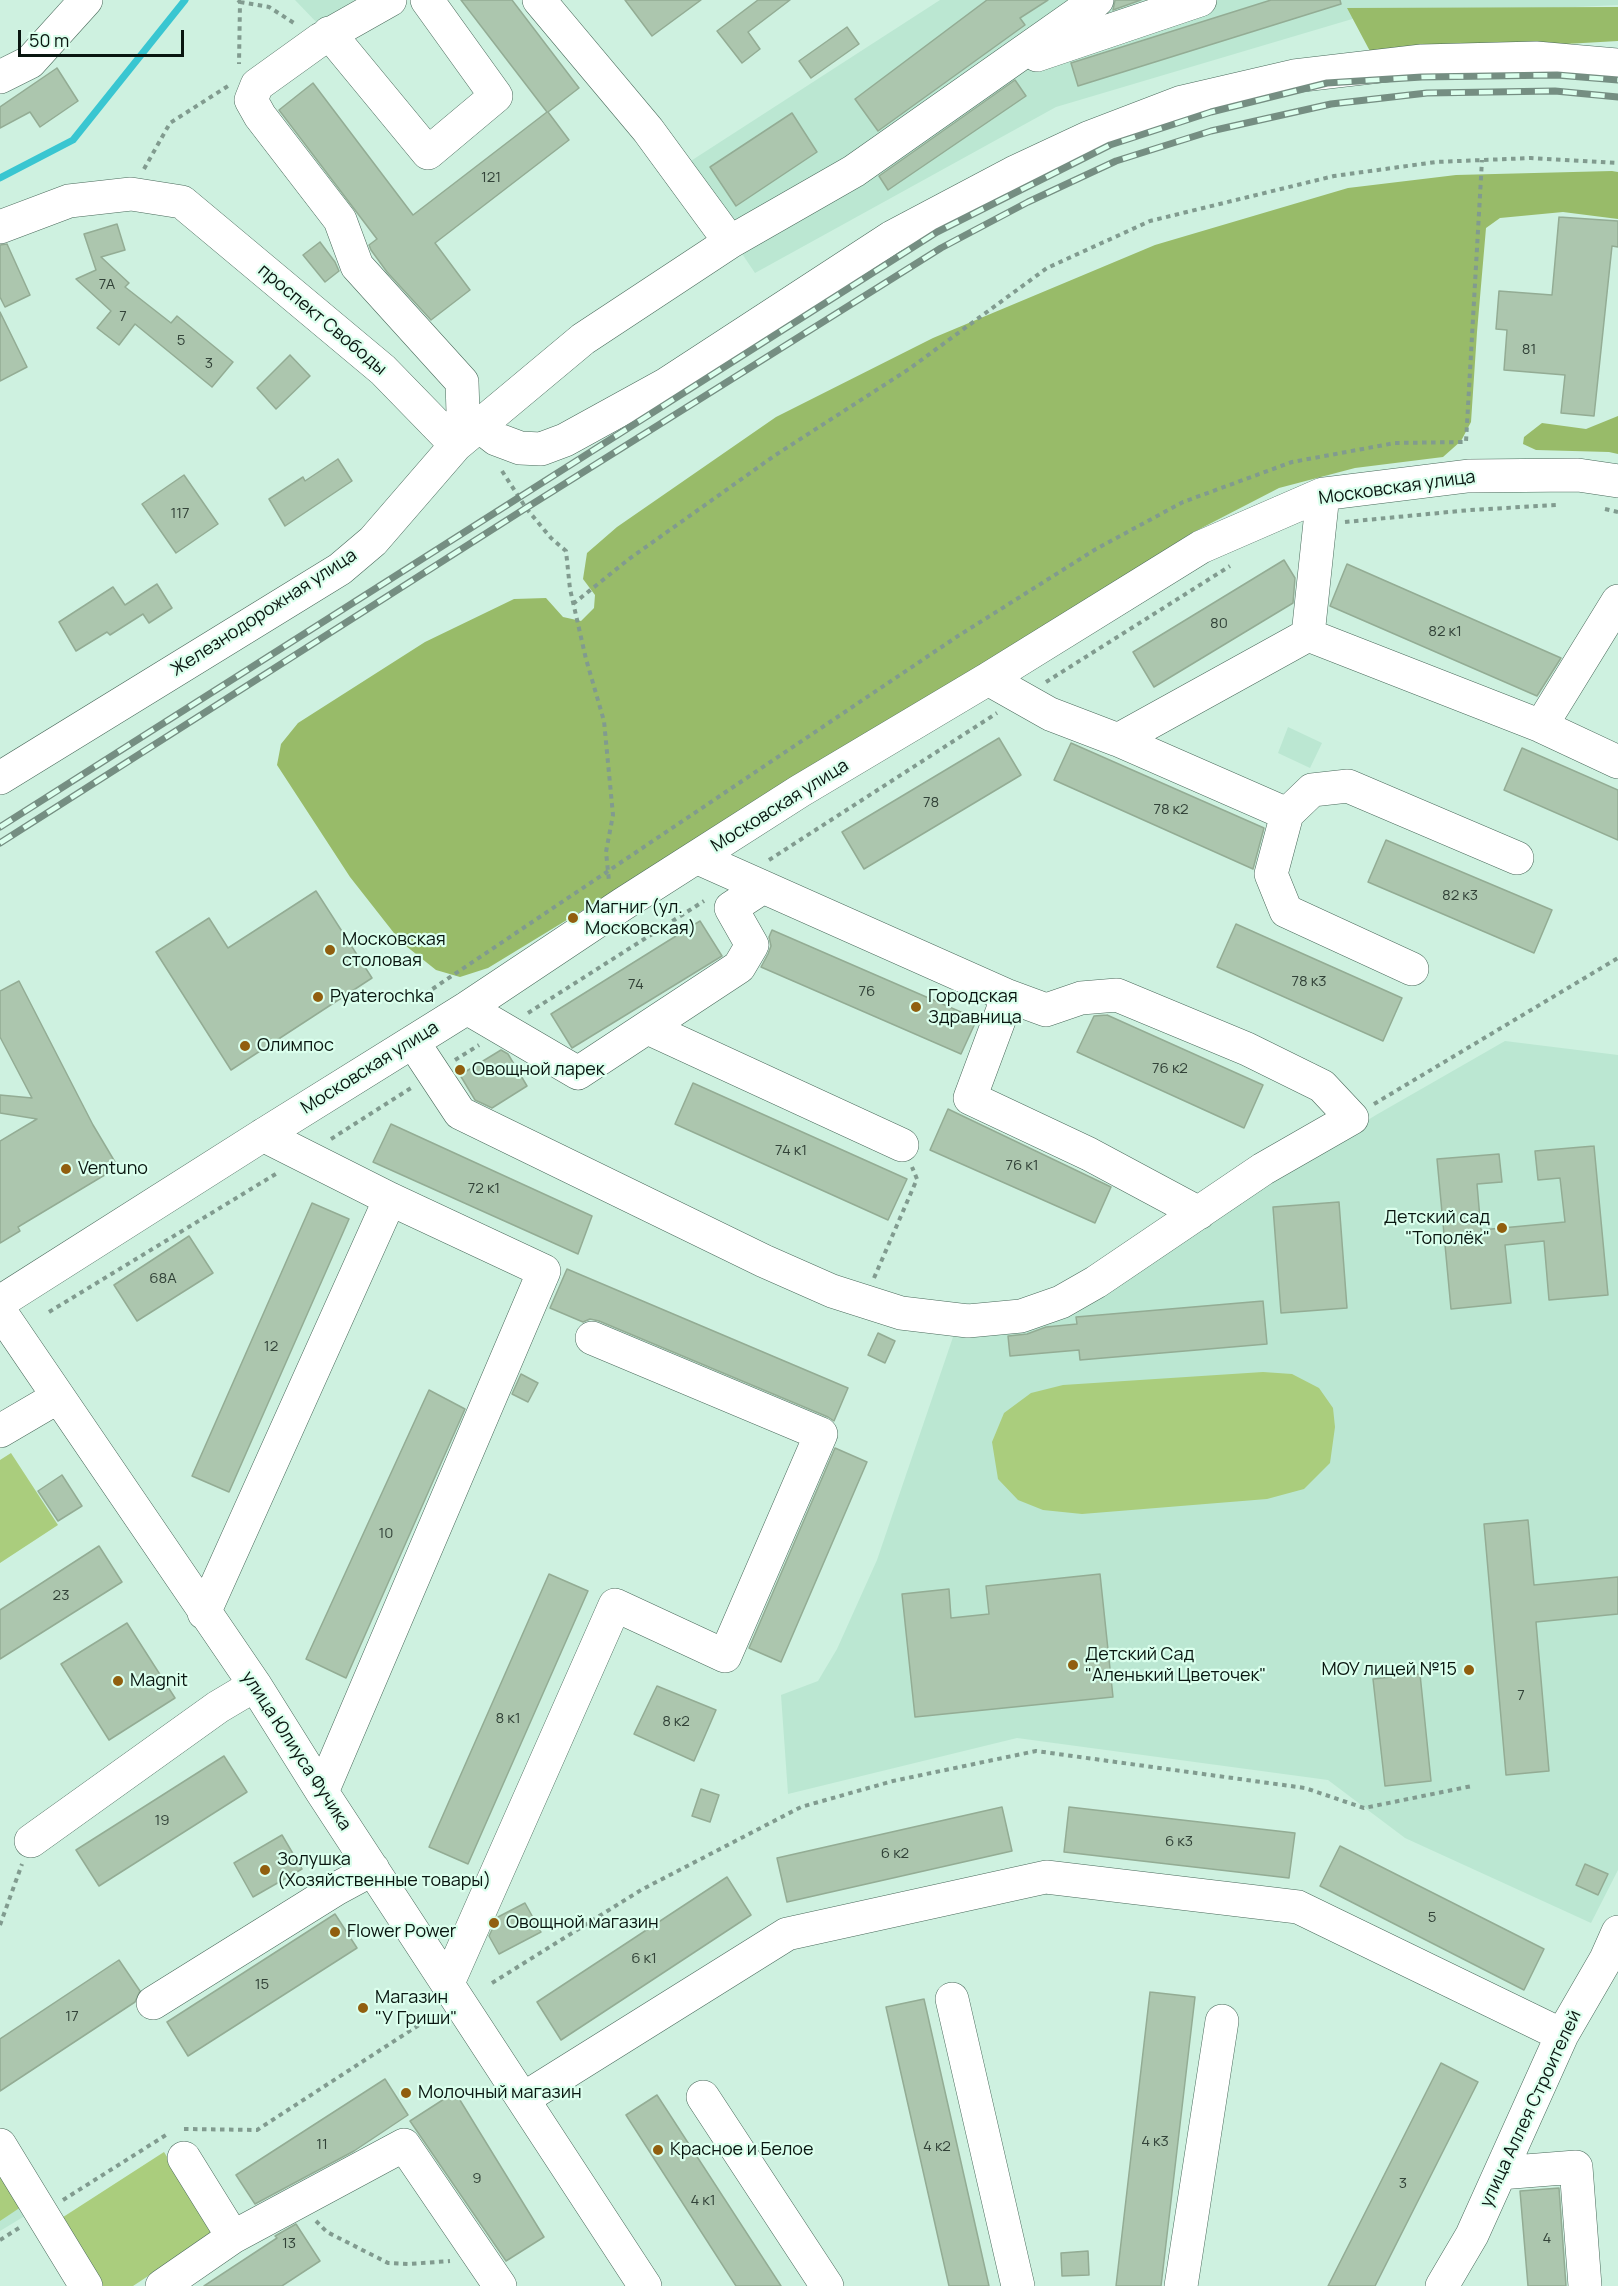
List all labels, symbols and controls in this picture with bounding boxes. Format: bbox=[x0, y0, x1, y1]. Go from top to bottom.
scale bar bbox=[21, 18, 188, 56]
text: 50 m bbox=[29, 28, 69, 52]
house number: 121 bbox=[481, 169, 501, 187]
street label: проспект Свободы bbox=[253, 260, 391, 380]
house number: 7А bbox=[99, 276, 115, 294]
house number: 7 bbox=[119, 308, 127, 326]
house number: 5 bbox=[177, 332, 185, 350]
house number: 81 bbox=[1522, 341, 1536, 359]
house number: 3 bbox=[205, 355, 213, 373]
street label: Московская улица bbox=[1317, 466, 1477, 510]
house number: 117 bbox=[170, 505, 190, 523]
street label: Железнодорожная улица bbox=[167, 545, 361, 681]
house number: 80 bbox=[1210, 615, 1228, 633]
house number: 82 к1 bbox=[1428, 623, 1462, 641]
street label: Московская улица bbox=[707, 755, 853, 857]
house number: 78 bbox=[923, 794, 939, 812]
house number: 78 к2 bbox=[1153, 801, 1189, 819]
house number: 82 к3 bbox=[1442, 887, 1478, 905]
place label: Магниг (ул. Московская) bbox=[585, 897, 696, 940]
marker: Магниг (ул. Московская) bbox=[566, 911, 580, 925]
place label: Московская столовая bbox=[342, 929, 446, 972]
marker: Московская столовая bbox=[323, 943, 337, 957]
house number: 78 к3 bbox=[1292, 973, 1326, 991]
house number: 74 bbox=[628, 976, 644, 994]
house number: 76 bbox=[859, 983, 875, 1001]
place label: Pyaterochka bbox=[330, 986, 434, 1008]
place label: Городская Здравница bbox=[928, 986, 1022, 1028]
marker: Pyaterochka bbox=[311, 990, 325, 1004]
marker: Городская Здравница bbox=[909, 1000, 923, 1014]
street label: Московская улица bbox=[297, 1017, 443, 1119]
place label: Олимпос bbox=[257, 1035, 334, 1057]
marker: Олимпос bbox=[238, 1039, 252, 1053]
place label: Овощной ларек bbox=[472, 1059, 605, 1081]
house number: 76 к2 bbox=[1152, 1060, 1188, 1078]
marker: Овощной ларек bbox=[453, 1063, 467, 1077]
house number: 74 к1 bbox=[775, 1142, 807, 1160]
house number: 76 к1 bbox=[1005, 1157, 1039, 1175]
place label: Ventuno bbox=[78, 1158, 148, 1180]
marker: Ventuno bbox=[59, 1162, 73, 1176]
house number: 72 к1 bbox=[468, 1180, 500, 1198]
place label: Детский сад "Тополёк" bbox=[1384, 1207, 1490, 1250]
marker: Детский сад "Тополёк" bbox=[1495, 1221, 1509, 1235]
house number: 68А bbox=[149, 1270, 177, 1288]
house number: 12 bbox=[264, 1338, 278, 1356]
house number: 10 bbox=[379, 1525, 393, 1543]
house number: 23 bbox=[53, 1587, 69, 1605]
place label: Детский Сад "Аленький Цветочек" bbox=[1085, 1644, 1266, 1686]
marker: Детский Сад "Аленький Цветочек" bbox=[1066, 1658, 1080, 1672]
place label: МОУ лицей №15 bbox=[1322, 1659, 1457, 1681]
marker: МОУ лицей №15 bbox=[1462, 1663, 1476, 1677]
street label: улица Юлиуса Фучика bbox=[236, 1667, 356, 1835]
place label: Magnit bbox=[130, 1670, 188, 1692]
marker: Magnit bbox=[111, 1674, 125, 1688]
house number: 7 bbox=[1517, 1687, 1525, 1705]
house number: 8 к1 bbox=[496, 1710, 520, 1728]
house number: 8 к2 bbox=[662, 1713, 690, 1731]
house number: 19 bbox=[154, 1812, 170, 1830]
house number: 6 к3 bbox=[1165, 1833, 1193, 1851]
house number: 6 к2 bbox=[881, 1845, 909, 1863]
place label: Золушка (Хозяйственные товары) bbox=[277, 1849, 491, 1892]
marker: Золушка (Хозяйственные товары) bbox=[258, 1863, 272, 1877]
house number: 5 bbox=[1428, 1909, 1436, 1927]
place label: Овощной магазин bbox=[506, 1912, 659, 1934]
marker: Овощной магазин bbox=[487, 1916, 501, 1930]
place label: Flower Power bbox=[347, 1921, 456, 1943]
marker: Flower Power bbox=[328, 1925, 342, 1939]
house number: 6 к1 bbox=[631, 1950, 657, 1968]
house number: 15 bbox=[255, 1976, 269, 1994]
place label: Магазин "У Гриши" bbox=[375, 1987, 457, 2030]
marker: Магазин "У Гриши" bbox=[356, 2001, 370, 2015]
street label: улица Аллея Строителей bbox=[1476, 2007, 1586, 2211]
house number: 17 bbox=[65, 2008, 79, 2026]
place label: Молочный магазин bbox=[418, 2082, 582, 2104]
marker: Молочный магазин bbox=[399, 2086, 413, 2100]
house number: 4 к3 bbox=[1141, 2133, 1169, 2151]
house number: 11 bbox=[316, 2136, 328, 2154]
house number: 4 к2 bbox=[923, 2138, 951, 2156]
place label: Красное и Белое bbox=[670, 2139, 813, 2161]
marker: Красное и Белое bbox=[651, 2143, 665, 2157]
house number: 9 bbox=[472, 2170, 482, 2188]
house number: 3 bbox=[1399, 2175, 1407, 2193]
house number: 4 к1 bbox=[690, 2192, 716, 2210]
house number: 4 bbox=[1543, 2230, 1551, 2248]
house number: 13 bbox=[282, 2235, 296, 2253]

